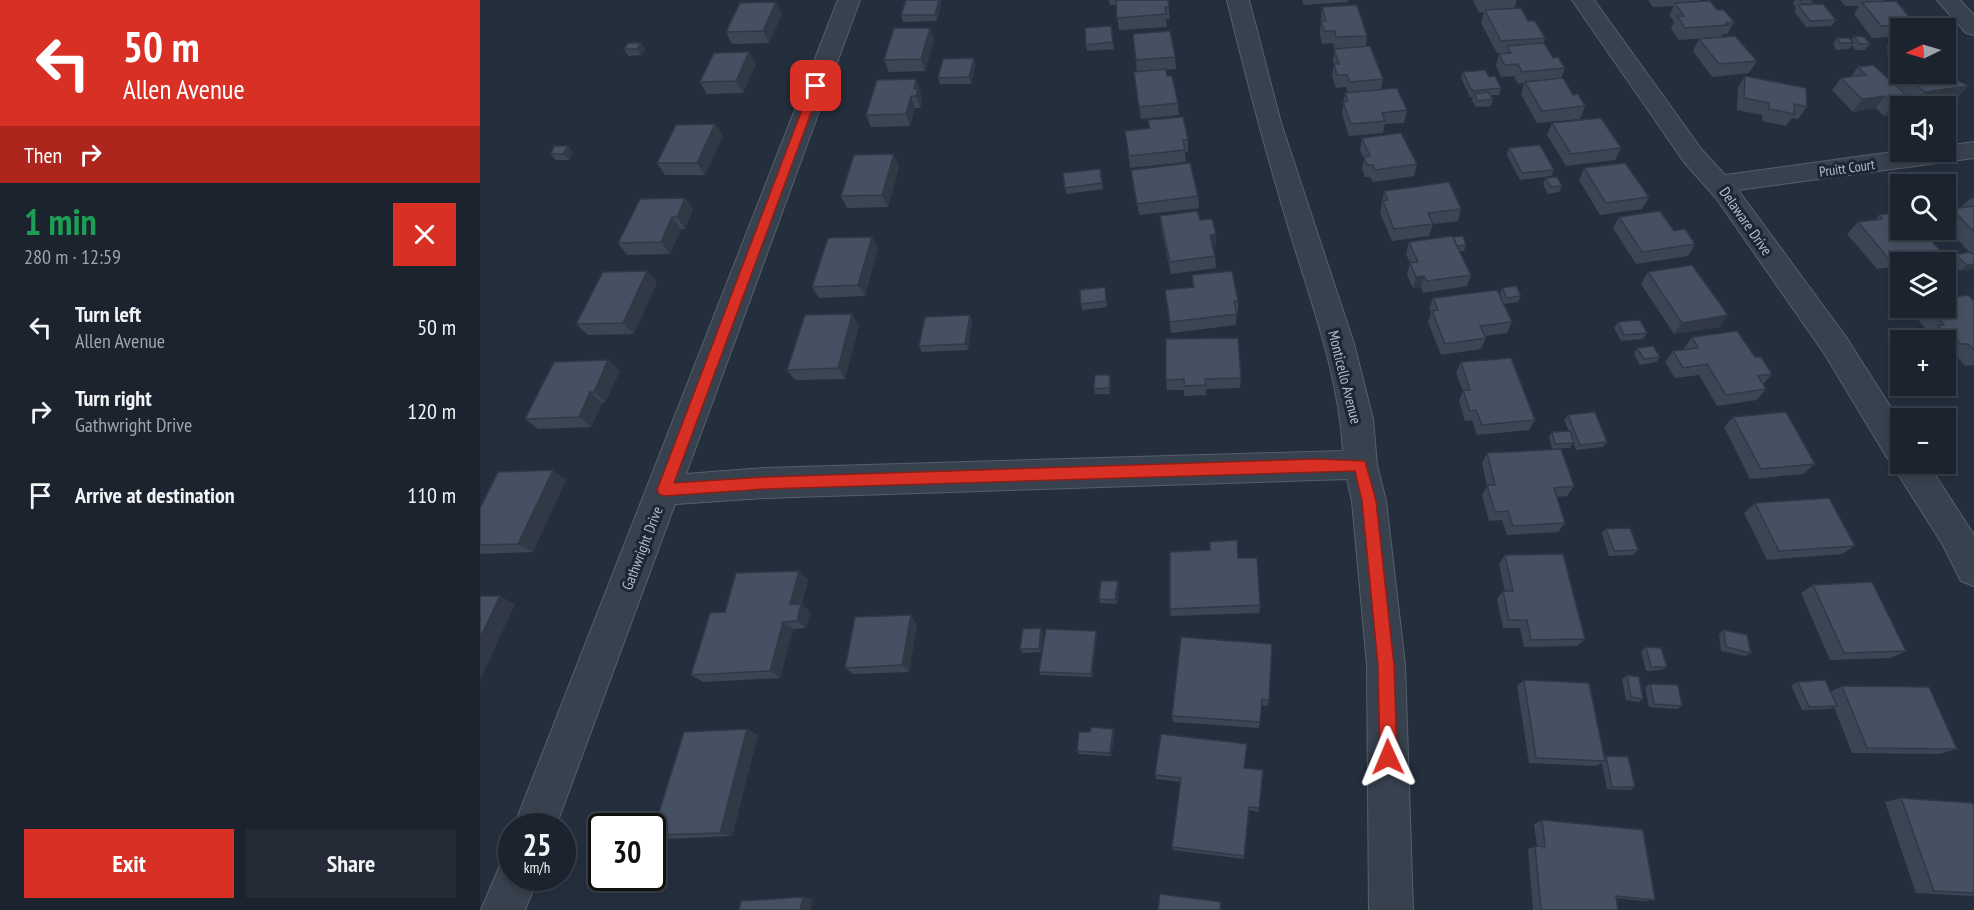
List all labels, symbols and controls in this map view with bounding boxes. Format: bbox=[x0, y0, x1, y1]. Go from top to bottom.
north arrow bbox=[1890, 18, 1956, 84]
map controls bbox=[1890, 18, 1956, 474]
text: 50 m bbox=[123, 19, 200, 74]
icon: left bbox=[24, 24, 102, 102]
pin bbox=[790, 60, 841, 111]
icon: arrive bbox=[799, 69, 832, 102]
text: Allen Avenue bbox=[123, 72, 245, 106]
button: sound bbox=[1890, 96, 1956, 162]
icon: right bbox=[74, 138, 107, 171]
text: Then bbox=[24, 141, 62, 169]
street label: Pruitt Court bbox=[1818, 155, 1876, 181]
button: search bbox=[1890, 174, 1956, 240]
street label: Delaware Drive bbox=[1716, 183, 1776, 259]
text: 1 min bbox=[24, 198, 97, 245]
button: close bbox=[393, 203, 456, 266]
text: 280 m · 12:59 bbox=[24, 244, 121, 270]
button: layers bbox=[1890, 252, 1956, 318]
text: Turn left bbox=[75, 300, 141, 328]
icon: left bbox=[24, 311, 57, 344]
text: 50 m bbox=[417, 313, 456, 341]
text: Allen Avenue bbox=[75, 328, 165, 354]
street label: Monticello Avenue bbox=[1324, 328, 1366, 426]
button: + bbox=[1890, 330, 1956, 396]
text: Turn right bbox=[75, 384, 152, 412]
icon: right bbox=[24, 395, 57, 428]
text: 120 m bbox=[407, 397, 456, 425]
button: − bbox=[1890, 408, 1956, 474]
text: Gathwright Drive bbox=[75, 412, 192, 438]
icon: arrive bbox=[24, 479, 57, 512]
text: Arrive at destination bbox=[75, 481, 235, 509]
text: 110 m bbox=[407, 481, 456, 509]
street label: Gathwright Drive bbox=[617, 504, 667, 592]
position arrow bbox=[1356, 725, 1420, 789]
speed limit sign: 30 bbox=[588, 813, 666, 891]
text: 25 bbox=[523, 825, 551, 864]
button: Exit bbox=[24, 829, 234, 898]
button: Share bbox=[246, 829, 456, 898]
text: km/h bbox=[524, 858, 550, 877]

